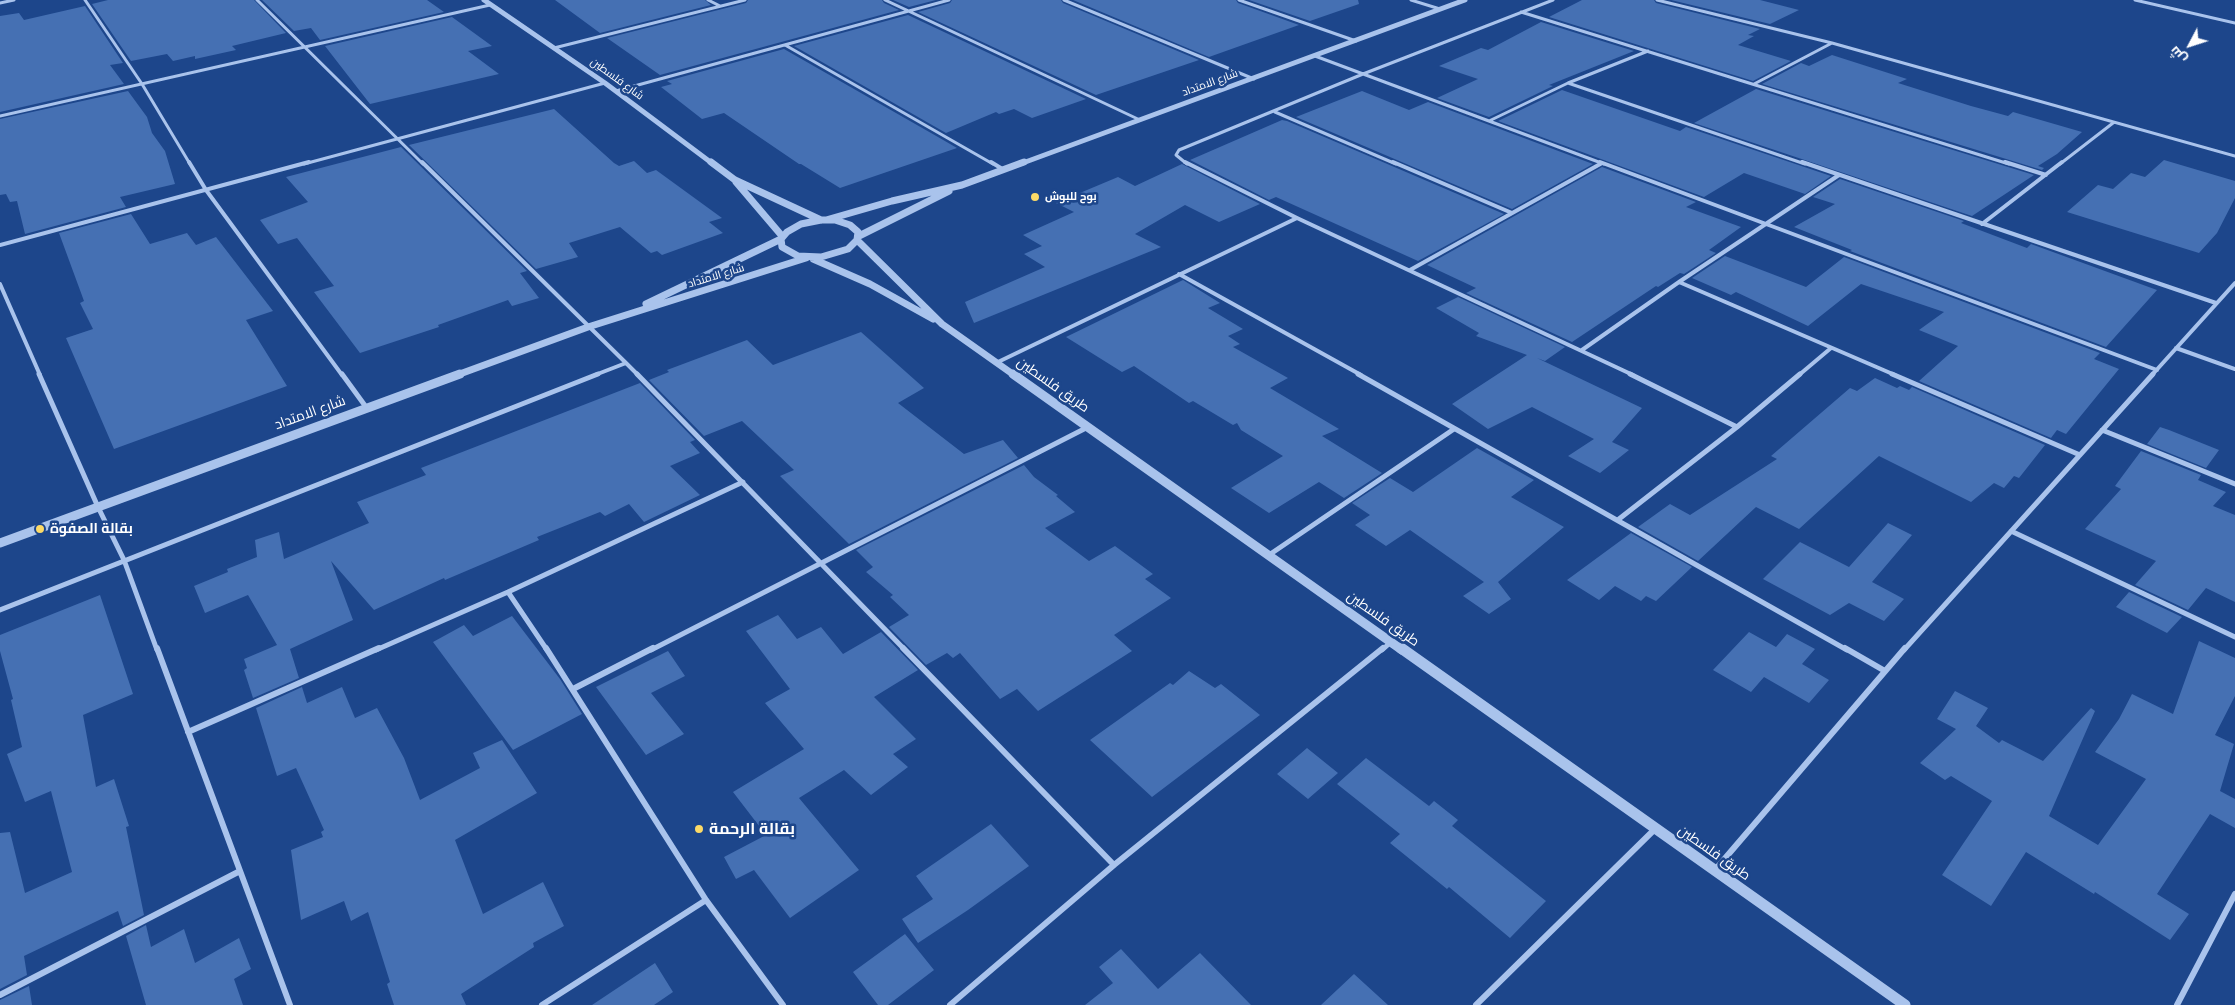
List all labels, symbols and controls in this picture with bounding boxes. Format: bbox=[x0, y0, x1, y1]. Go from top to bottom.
north arrow bbox=[2165, 20, 2215, 70]
text: ش bbox=[2166, 43, 2190, 67]
street label: شارع فلسطين bbox=[588, 55, 646, 103]
street label: شارع الامتداد bbox=[1180, 67, 1240, 99]
place label: بوح للبوش bbox=[1045, 190, 1097, 204]
marker: بوح للبوش bbox=[1029, 191, 1041, 203]
street label: شارع الامتداد bbox=[686, 261, 746, 291]
street label: طريق فلسطين bbox=[1014, 354, 1092, 416]
street label: شارع الامتداد bbox=[272, 392, 348, 434]
place label: بقالة الصفوة bbox=[50, 521, 133, 537]
marker: بقالة الصفوة bbox=[34, 523, 46, 535]
street label: طريق فلسطين bbox=[1344, 588, 1422, 650]
place label: بقالة الرحمة bbox=[709, 819, 795, 839]
street label: طريق فلسطين bbox=[1675, 822, 1753, 884]
marker: بقالة الرحمة bbox=[693, 823, 705, 835]

